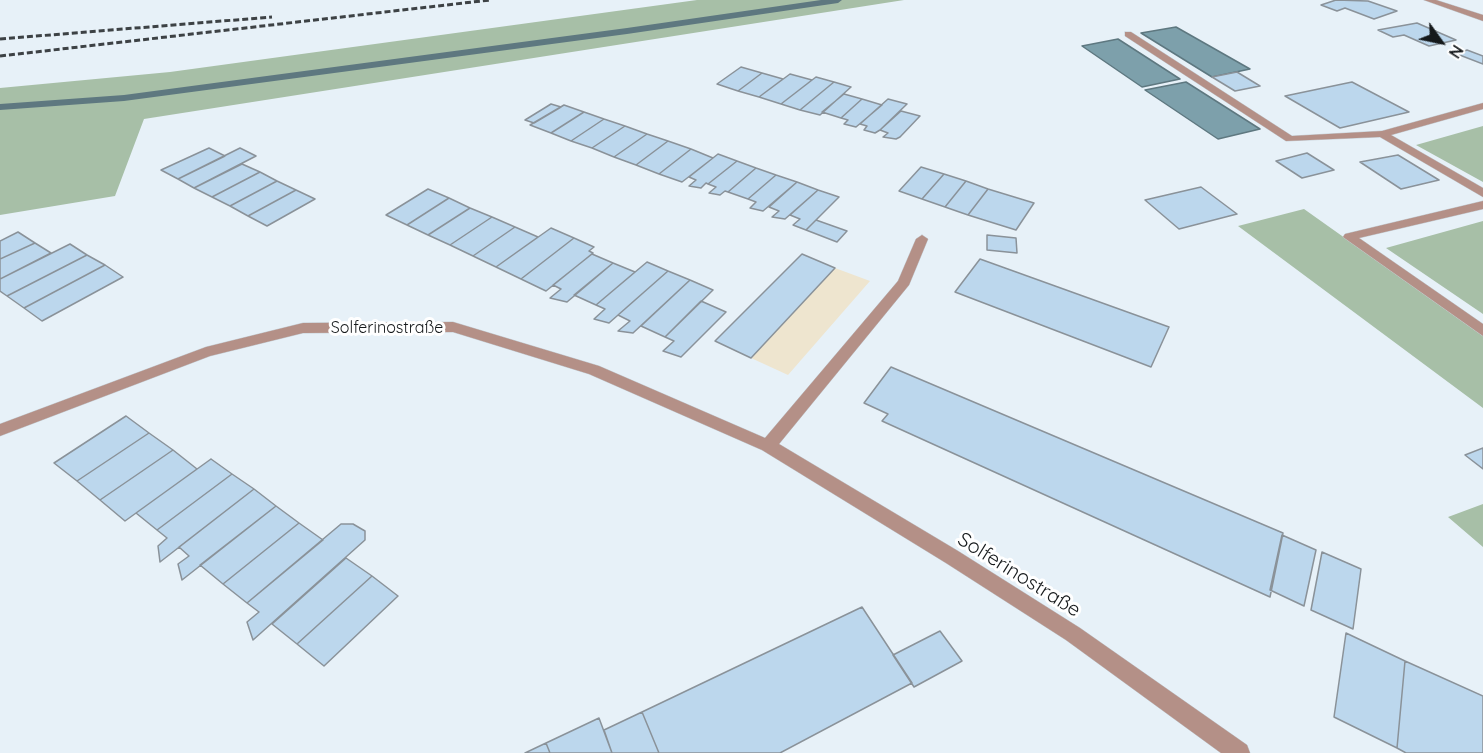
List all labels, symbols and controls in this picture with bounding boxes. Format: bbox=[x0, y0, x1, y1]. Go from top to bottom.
north arrow bbox=[1411, 12, 1471, 72]
text: N bbox=[1445, 41, 1468, 62]
street label: Solferinostraße bbox=[331, 318, 443, 338]
street label: Solferinostraße bbox=[953, 528, 1085, 622]

